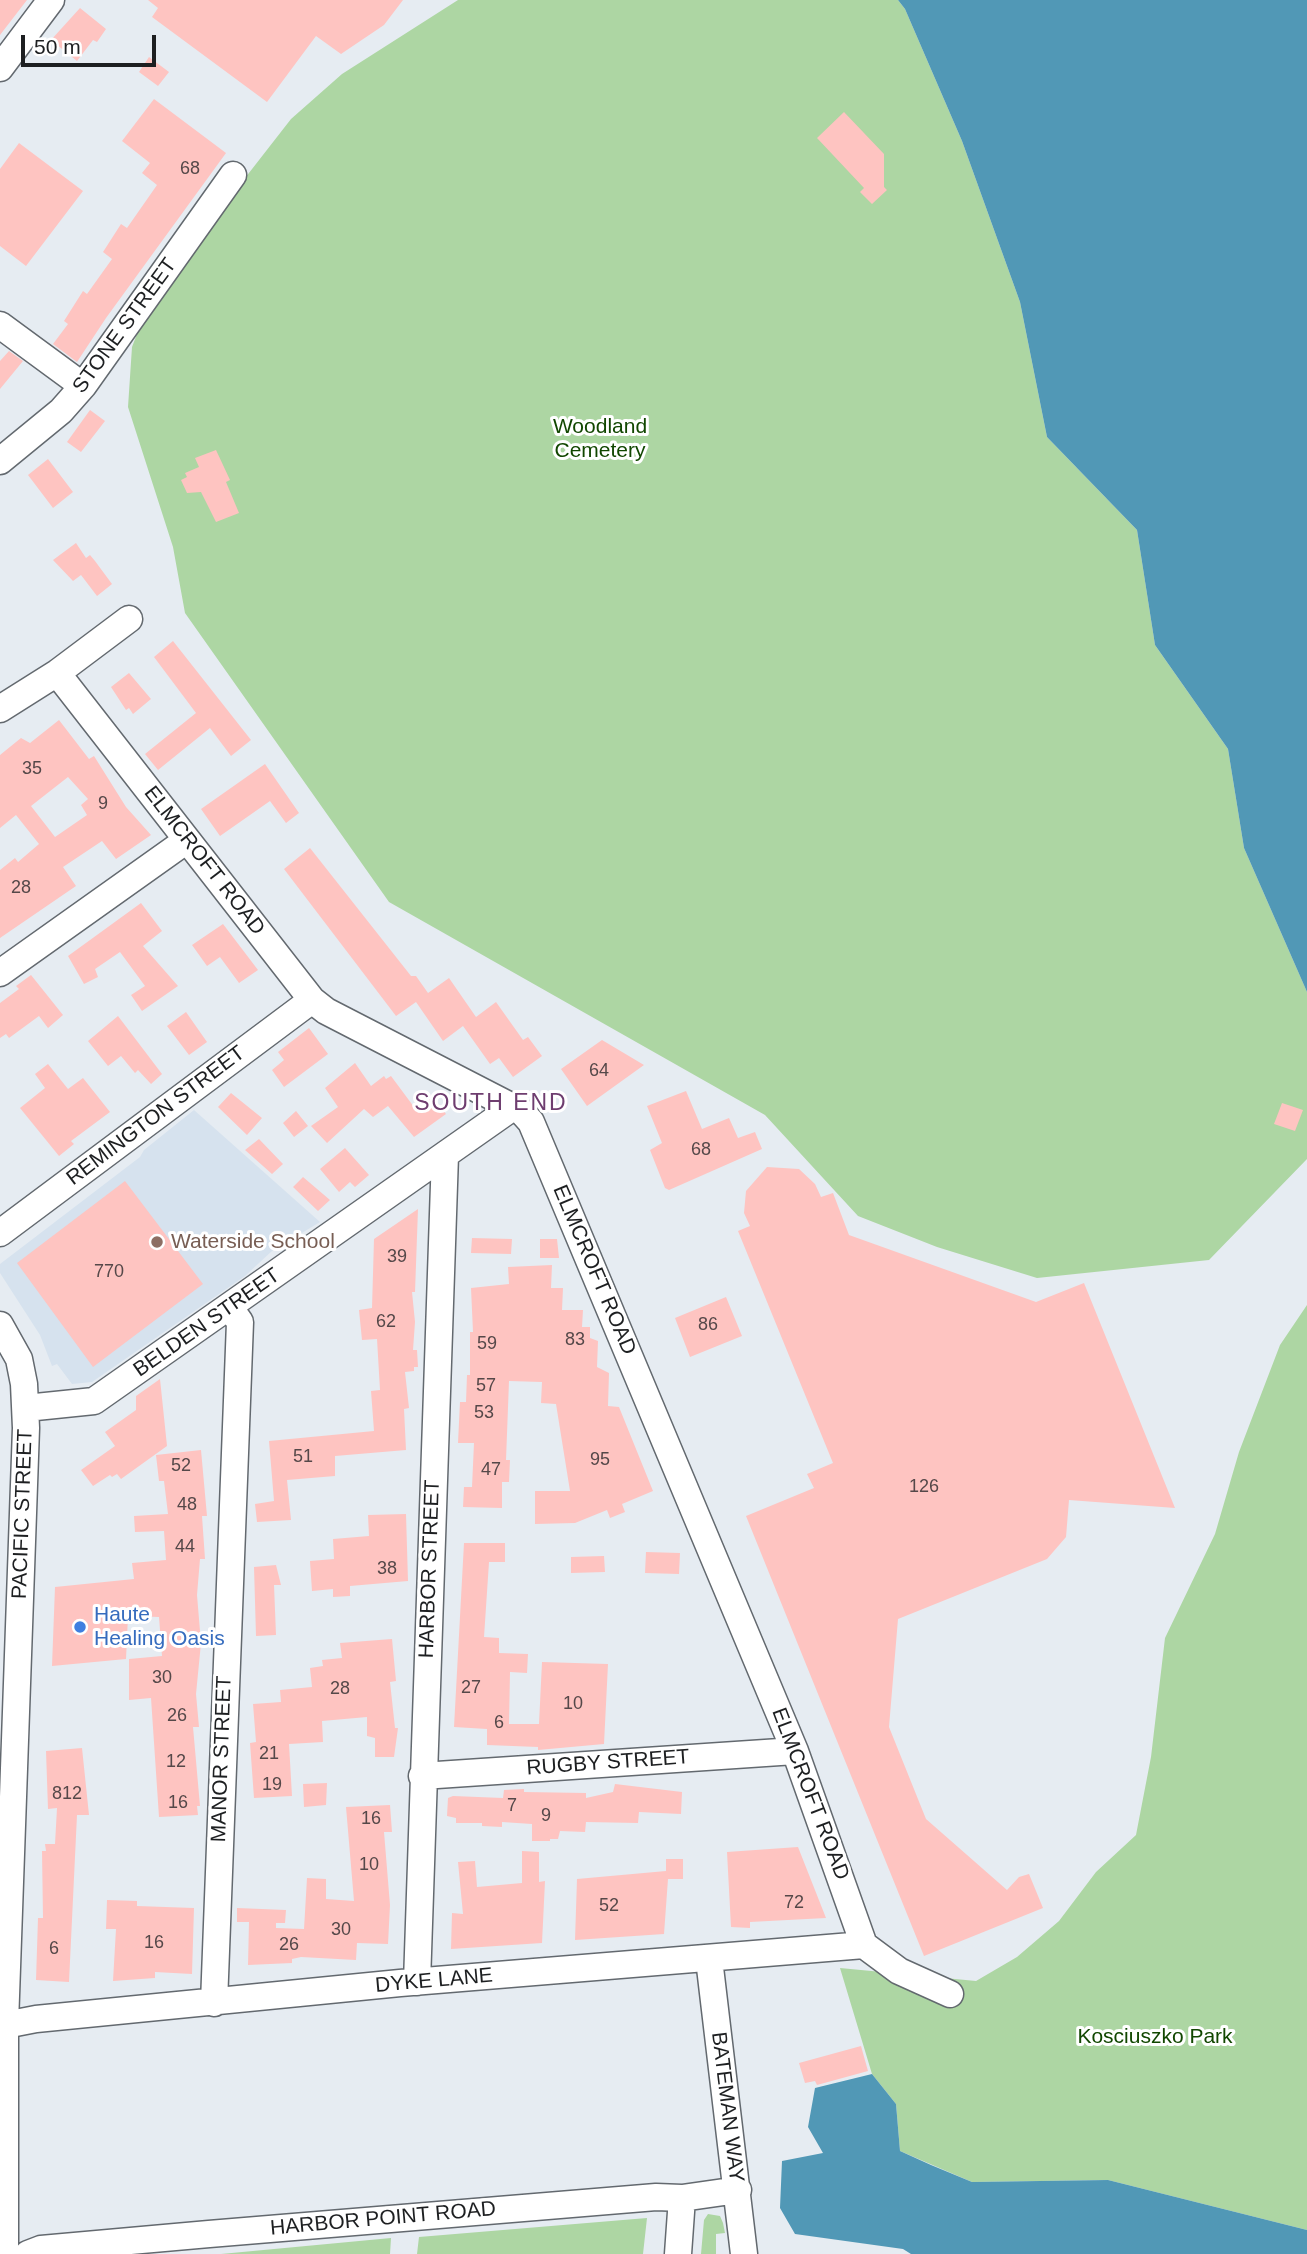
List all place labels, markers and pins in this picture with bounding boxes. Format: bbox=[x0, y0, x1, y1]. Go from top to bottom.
place label: Waterside School bbox=[171, 1229, 335, 1255]
marker: Waterside School bbox=[149, 1234, 165, 1250]
place label: Haute Healing Oasis bbox=[94, 1602, 225, 1652]
marker: Haute Healing Oasis bbox=[72, 1619, 88, 1635]

